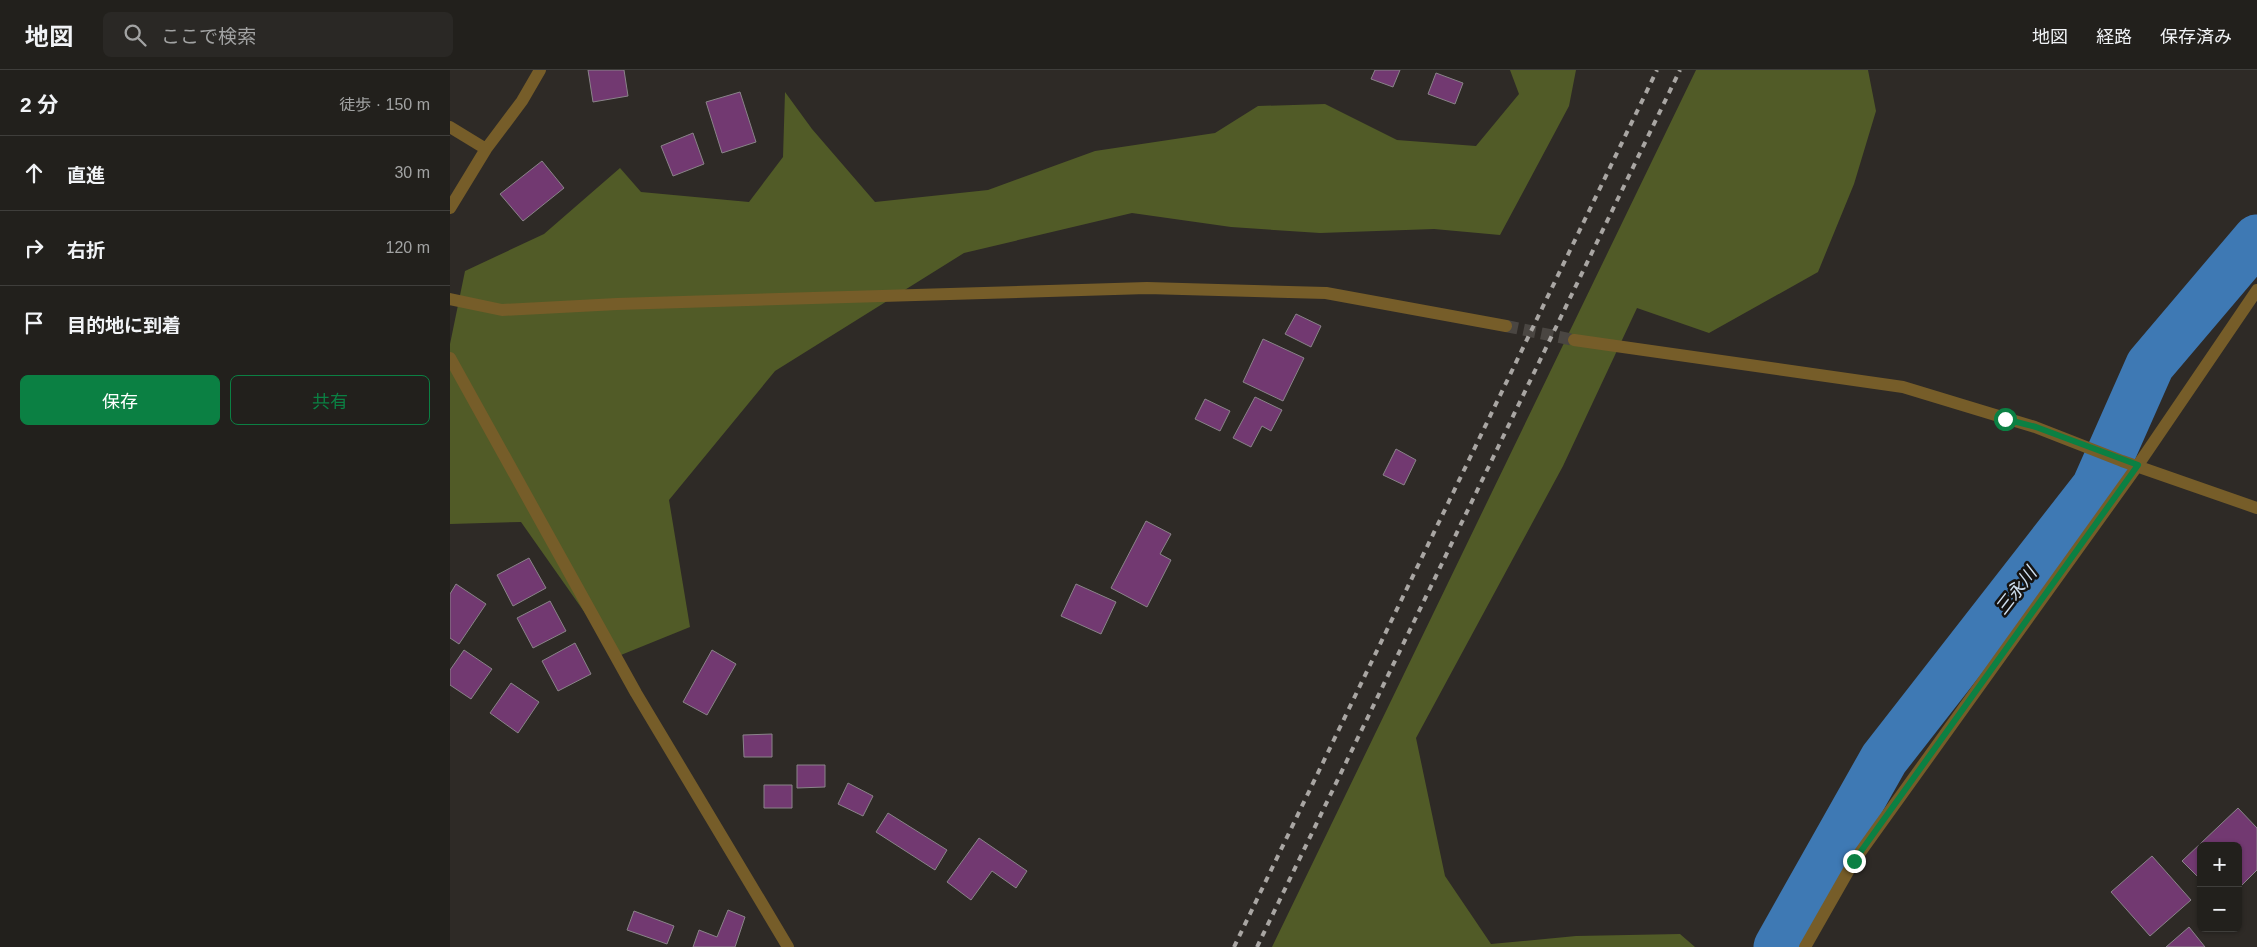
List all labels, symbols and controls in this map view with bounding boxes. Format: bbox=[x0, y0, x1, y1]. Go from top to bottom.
search box bbox=[103, 12, 453, 57]
icon: search bbox=[121, 21, 149, 49]
text: 地図 bbox=[25, 23, 73, 50]
text: ここで検索 bbox=[161, 26, 256, 47]
text: 地図 bbox=[2032, 27, 2068, 47]
text: 経路 bbox=[2096, 27, 2132, 47]
text: 保存済み bbox=[2160, 27, 2232, 47]
text: 2 分 bbox=[20, 93, 59, 116]
text: 徒歩 · 150 m bbox=[339, 96, 430, 113]
icon: ahead bbox=[20, 159, 48, 187]
text: 30 m bbox=[394, 164, 430, 181]
text: 直進 bbox=[67, 165, 105, 186]
icon: right bbox=[20, 234, 48, 262]
text: 120 m bbox=[386, 239, 430, 256]
text: 右折 bbox=[67, 240, 105, 261]
icon: arrive bbox=[20, 309, 48, 337]
text: 目的地に到着 bbox=[67, 315, 181, 336]
button: 保存 bbox=[20, 375, 220, 425]
button: 共有 bbox=[230, 375, 430, 425]
route start bbox=[1994, 408, 2017, 431]
water label: 三永川 bbox=[1991, 562, 2042, 618]
map controls bbox=[2197, 842, 2242, 932]
button: + bbox=[2197, 842, 2242, 887]
route end bbox=[1843, 850, 1866, 873]
button: − bbox=[2197, 887, 2242, 932]

